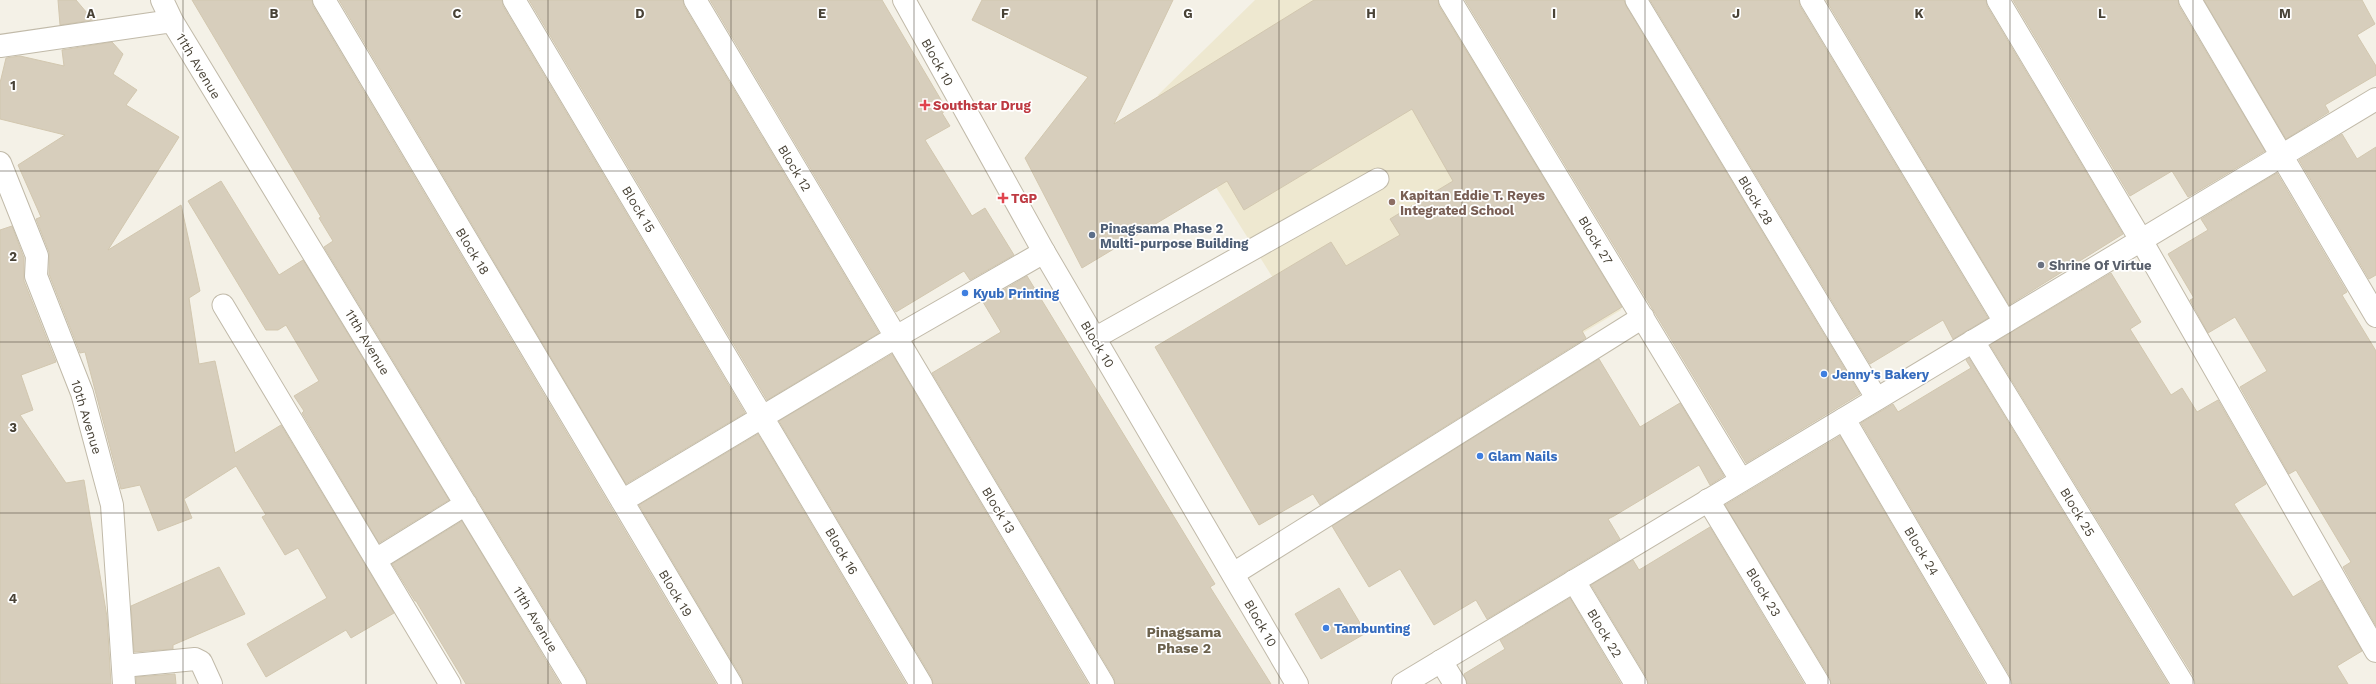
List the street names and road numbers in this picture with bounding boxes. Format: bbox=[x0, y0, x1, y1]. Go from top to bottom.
street label: 11th Avenue bbox=[173, 31, 224, 102]
street label: Block 10 bbox=[918, 36, 957, 89]
street label: Block 12 bbox=[775, 142, 814, 194]
street label: Block 28 bbox=[1735, 173, 1776, 228]
street label: Block 15 bbox=[619, 183, 658, 235]
street label: Block 27 bbox=[1575, 213, 1616, 267]
street label: Block 18 bbox=[453, 225, 492, 277]
street label: 11th Avenue bbox=[342, 307, 393, 378]
street label: Block 10 bbox=[1078, 318, 1117, 370]
street label: 10th Avenue bbox=[68, 378, 105, 456]
street label: Block 13 bbox=[979, 484, 1018, 536]
street label: Block 25 bbox=[2057, 485, 2098, 539]
street label: Block 24 bbox=[1901, 524, 1942, 578]
street label: Block 16 bbox=[822, 525, 861, 578]
street label: Block 23 bbox=[1743, 565, 1784, 619]
street label: Block 19 bbox=[656, 567, 695, 619]
street label: 11th Avenue bbox=[510, 584, 561, 655]
street label: Block 10 bbox=[1241, 597, 1280, 650]
street label: Block 22 bbox=[1584, 606, 1625, 660]

